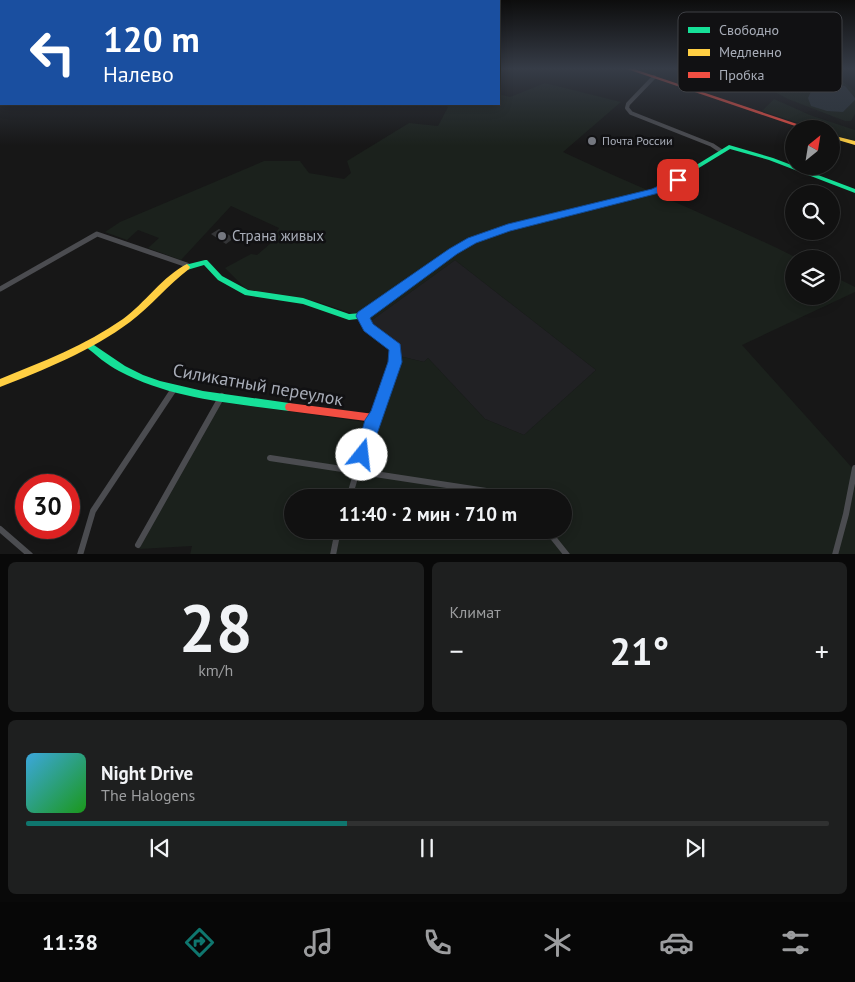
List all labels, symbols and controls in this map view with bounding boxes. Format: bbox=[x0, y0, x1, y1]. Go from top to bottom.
legend bbox=[678, 12, 842, 92]
text: 120 m bbox=[103, 16, 200, 62]
icon: left bbox=[20, 20, 85, 85]
text: Свободно bbox=[719, 21, 779, 39]
text: Медленно bbox=[719, 43, 782, 61]
text: Налево bbox=[103, 60, 174, 88]
text: Пробка bbox=[719, 66, 764, 84]
north arrow bbox=[785, 120, 840, 175]
map controls bbox=[785, 120, 840, 305]
place label: Почта России bbox=[602, 133, 673, 148]
marker: Почта России bbox=[586, 135, 598, 147]
pin bbox=[657, 159, 699, 201]
icon: arrive bbox=[664, 166, 692, 194]
button: search bbox=[785, 185, 840, 240]
place label: Страна живых bbox=[232, 226, 324, 245]
marker: Страна живых bbox=[216, 230, 228, 242]
button: layers bbox=[785, 250, 840, 305]
street label: Силикатный переулок bbox=[171, 358, 346, 411]
position arrow bbox=[335, 428, 387, 480]
speed limit sign: 30 bbox=[15, 474, 80, 539]
text: 11:40 · 2 мин · 710 m bbox=[339, 502, 517, 526]
text: 28 bbox=[179, 585, 253, 669]
text: Климат bbox=[450, 602, 501, 622]
text: 21° bbox=[609, 626, 669, 675]
text: − bbox=[450, 632, 464, 669]
text: + bbox=[815, 632, 829, 669]
text: km/h bbox=[198, 660, 233, 680]
text: Night Drive bbox=[101, 761, 193, 785]
text: The Halogens bbox=[101, 785, 195, 805]
icon: previous bbox=[146, 834, 174, 862]
icon: pause bbox=[413, 834, 441, 862]
icon: next bbox=[681, 834, 709, 862]
icon: directions bbox=[182, 925, 217, 960]
icon: music bbox=[301, 925, 336, 960]
icon: phone bbox=[420, 925, 455, 960]
icon: climate bbox=[540, 925, 575, 960]
icon: car bbox=[659, 925, 694, 960]
icon: filters bbox=[778, 925, 813, 960]
text: 11:38 bbox=[42, 928, 98, 956]

